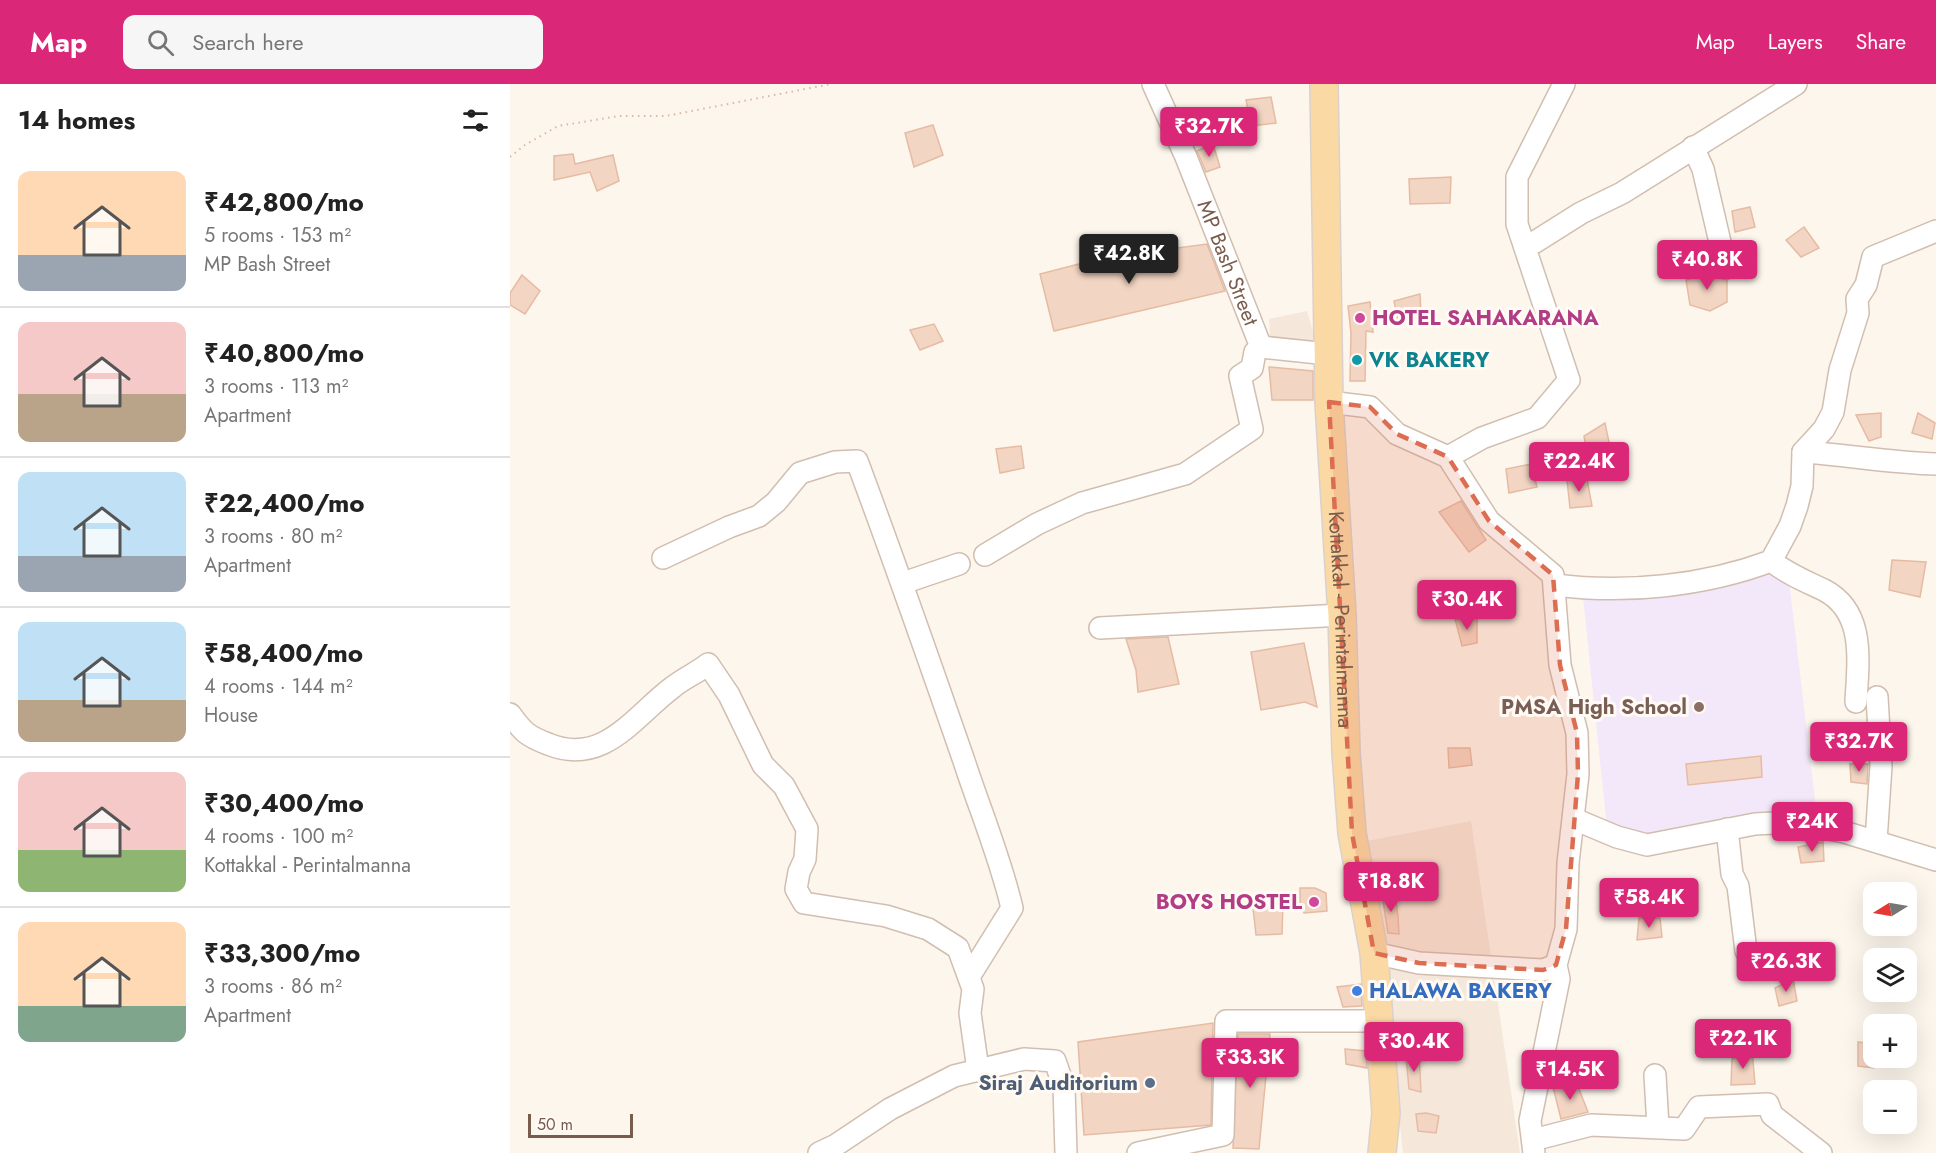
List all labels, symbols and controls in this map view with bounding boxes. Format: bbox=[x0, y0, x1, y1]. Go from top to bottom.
search box bbox=[123, 15, 543, 69]
text: Map bbox=[30, 22, 87, 63]
icon: search bbox=[144, 26, 177, 59]
text: Search here bbox=[192, 26, 304, 58]
text: Map bbox=[1696, 27, 1735, 57]
text: Layers bbox=[1768, 27, 1823, 57]
text: Share bbox=[1856, 27, 1906, 57]
text: 14 homes bbox=[18, 101, 135, 139]
icon: filters bbox=[459, 104, 492, 137]
pin: ₹32.7K bbox=[1160, 107, 1258, 158]
text: ₹32.7K bbox=[1174, 112, 1244, 141]
text: ₹42,800/mo bbox=[204, 183, 364, 221]
icon: home bbox=[66, 195, 138, 267]
street label: MP Bash Street bbox=[1190, 196, 1266, 330]
text: 5 rooms · 153 m² bbox=[204, 221, 351, 250]
pin: ₹42.8K bbox=[1080, 234, 1178, 285]
text: ₹42.8K bbox=[1093, 239, 1165, 268]
pin: ₹40.8K bbox=[1658, 240, 1756, 291]
text: ₹40.8K bbox=[1671, 245, 1743, 274]
text: MP Bash Street bbox=[204, 250, 330, 279]
place label: HOTEL SAHAKARANA bbox=[1372, 303, 1599, 333]
marker: HOTEL SAHAKARANA bbox=[1353, 311, 1367, 325]
text: ₹40,800/mo bbox=[204, 334, 364, 372]
place label: VK BAKERY bbox=[1368, 345, 1489, 375]
icon: home bbox=[66, 346, 138, 418]
marker: VK BAKERY bbox=[1350, 353, 1364, 367]
text: 3 rooms · 113 m² bbox=[204, 372, 348, 401]
text: Apartment bbox=[204, 401, 291, 430]
pin: ₹22.4K bbox=[1530, 442, 1628, 493]
text: ₹22.4K bbox=[1543, 447, 1615, 476]
text: ₹22,400/mo bbox=[204, 484, 365, 522]
icon: home bbox=[66, 496, 138, 568]
street label: Kottakkal - Perintalmanna bbox=[1321, 510, 1360, 729]
text: 3 rooms · 80 m² bbox=[204, 522, 342, 551]
text: Apartment bbox=[204, 551, 291, 580]
pin: ₹30.4K bbox=[1418, 580, 1516, 631]
text: ₹30.4K bbox=[1431, 585, 1503, 614]
text: ₹58,400/mo bbox=[204, 634, 363, 672]
icon: home bbox=[66, 646, 138, 718]
text: 4 rooms · 144 m² bbox=[204, 672, 353, 701]
place label: PMSA High School bbox=[1501, 692, 1687, 722]
marker: PMSA High School bbox=[1692, 700, 1706, 714]
text: House bbox=[204, 701, 258, 730]
pin: ₹32.7K bbox=[1810, 722, 1908, 773]
text: ₹32.7K bbox=[1824, 727, 1894, 756]
text: ₹30,400/mo bbox=[204, 784, 364, 822]
icon: home bbox=[66, 796, 138, 868]
pin: ₹24K bbox=[1776, 802, 1848, 853]
text: ₹24K bbox=[1786, 807, 1838, 836]
text: 4 rooms · 100 m² bbox=[204, 822, 353, 851]
text: Kottakkal - Perintalmanna bbox=[204, 851, 411, 880]
pin: ₹18.8K bbox=[1342, 862, 1440, 913]
text: ₹18.8K bbox=[1358, 867, 1424, 896]
pin: ₹58.4K bbox=[1600, 878, 1698, 929]
north arrow bbox=[1863, 882, 1917, 936]
map controls bbox=[1863, 882, 1917, 1134]
text: ₹58.4K bbox=[1614, 883, 1684, 912]
place label: BOYS HOSTEL bbox=[1156, 887, 1302, 917]
marker: BOYS HOSTEL bbox=[1307, 895, 1321, 909]
text: ₹33,300/mo bbox=[204, 934, 360, 972]
pin: ₹26.3K bbox=[1737, 942, 1835, 993]
icon: home bbox=[66, 946, 138, 1018]
text: ₹26.3K bbox=[1751, 947, 1821, 976]
button: layers bbox=[1863, 948, 1917, 1002]
text: 3 rooms · 86 m² bbox=[204, 972, 342, 1001]
place label: HALAWA BAKERY bbox=[1369, 976, 1552, 1006]
marker: HALAWA BAKERY bbox=[1350, 984, 1364, 998]
text: Apartment bbox=[204, 1001, 291, 1030]
button: + bbox=[1863, 1014, 1917, 1068]
pin: ₹22.1K bbox=[1694, 1019, 1792, 1070]
pin: ₹30.4K bbox=[1365, 1022, 1463, 1073]
text: ₹22.1K bbox=[1709, 1024, 1777, 1053]
text: ₹30.4K bbox=[1378, 1027, 1450, 1056]
pin: ₹33.3K bbox=[1201, 1038, 1299, 1089]
text: ₹33.3K bbox=[1216, 1043, 1284, 1072]
pin: ₹14.5K bbox=[1521, 1050, 1619, 1101]
text: ₹14.5K bbox=[1536, 1055, 1604, 1084]
place label: Siraj Auditorium bbox=[978, 1068, 1138, 1098]
marker: Siraj Auditorium bbox=[1143, 1076, 1157, 1090]
button: − bbox=[1863, 1080, 1917, 1134]
scale bar bbox=[528, 1111, 633, 1138]
text: 50 m bbox=[537, 1113, 573, 1136]

